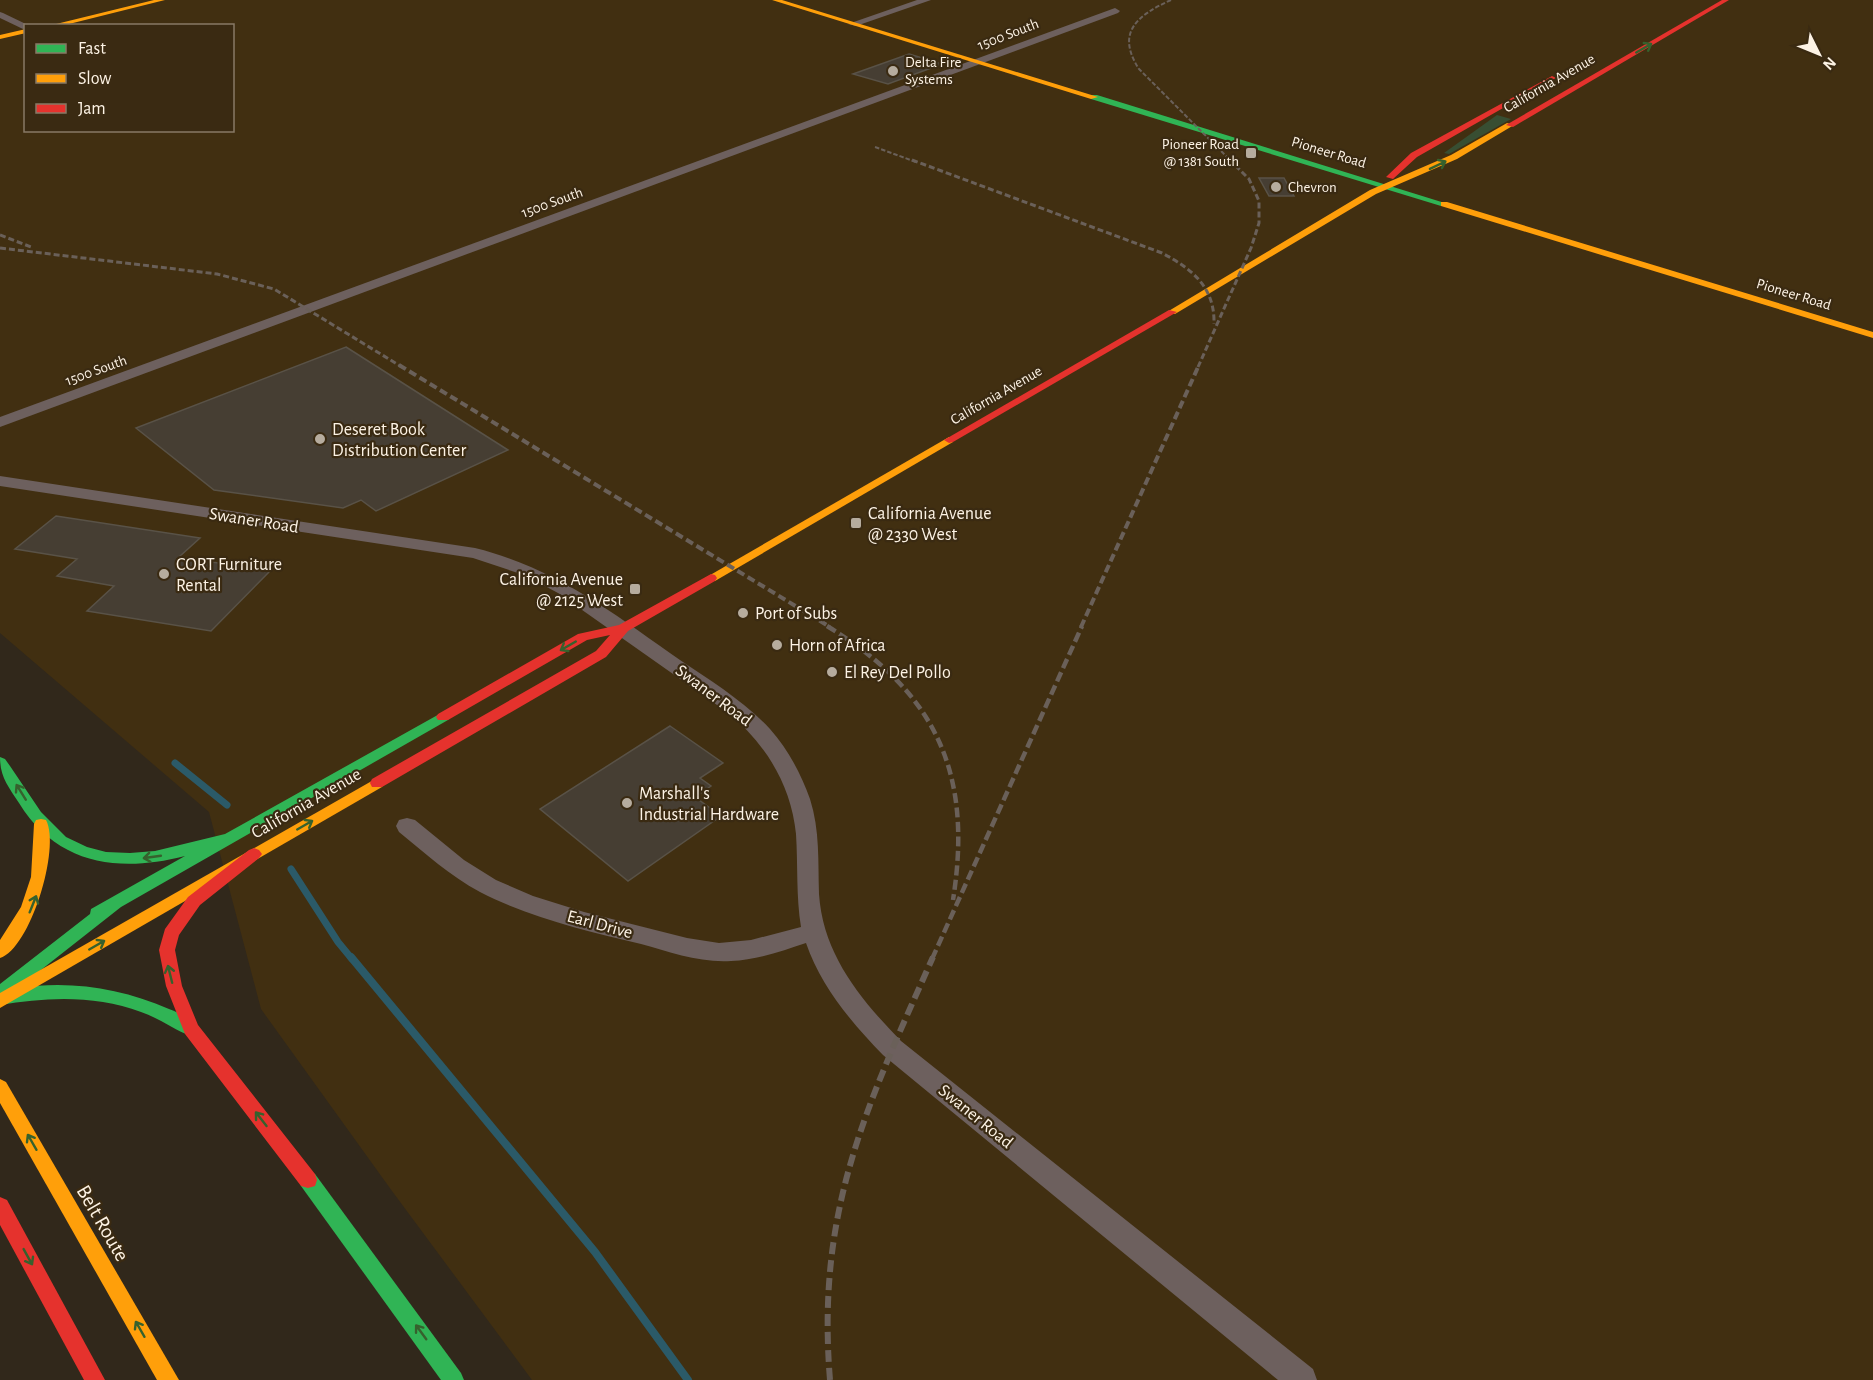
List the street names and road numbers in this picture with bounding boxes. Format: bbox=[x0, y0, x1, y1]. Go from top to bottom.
street label: 1500 South bbox=[976, 16, 1041, 53]
street label: California Avenue bbox=[1501, 51, 1598, 116]
street label: Pioneer Road bbox=[1290, 134, 1368, 171]
street label: 1500 South bbox=[519, 184, 585, 220]
street label: Pioneer Road bbox=[1755, 276, 1833, 313]
street label: 1500 South bbox=[63, 352, 129, 388]
street label: California Avenue bbox=[948, 363, 1045, 428]
street label: Swaner Road bbox=[208, 505, 300, 537]
street label: Swaner Road bbox=[672, 661, 755, 730]
street label: California Avenue bbox=[249, 765, 364, 843]
street label: Earl Drive bbox=[565, 908, 634, 942]
street label: Swaner Road bbox=[935, 1081, 1016, 1152]
street label: Belt Route bbox=[72, 1182, 133, 1265]

